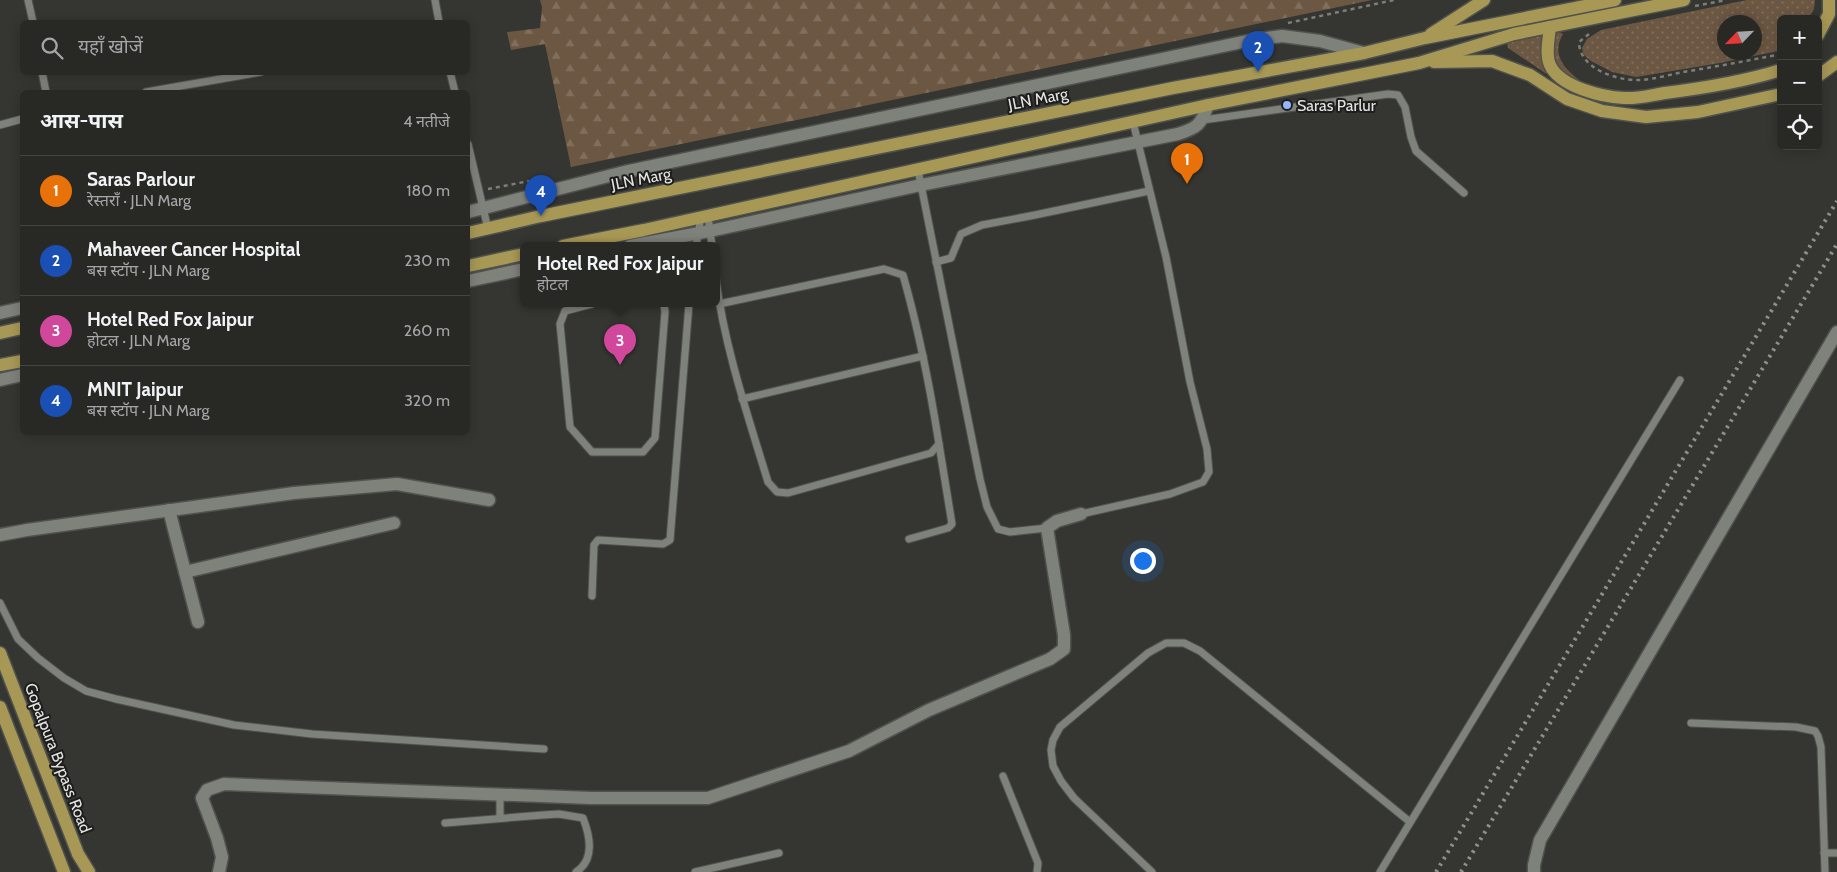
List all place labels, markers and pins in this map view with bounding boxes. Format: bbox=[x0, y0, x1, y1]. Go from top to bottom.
pin: 2 bbox=[1242, 31, 1274, 72]
place label: Saras Parlur bbox=[1297, 96, 1377, 115]
marker: Saras Parlur bbox=[1281, 99, 1293, 111]
pin: 1 bbox=[1171, 143, 1203, 184]
pin: 4 bbox=[525, 175, 557, 216]
pin: 3 bbox=[604, 324, 636, 365]

